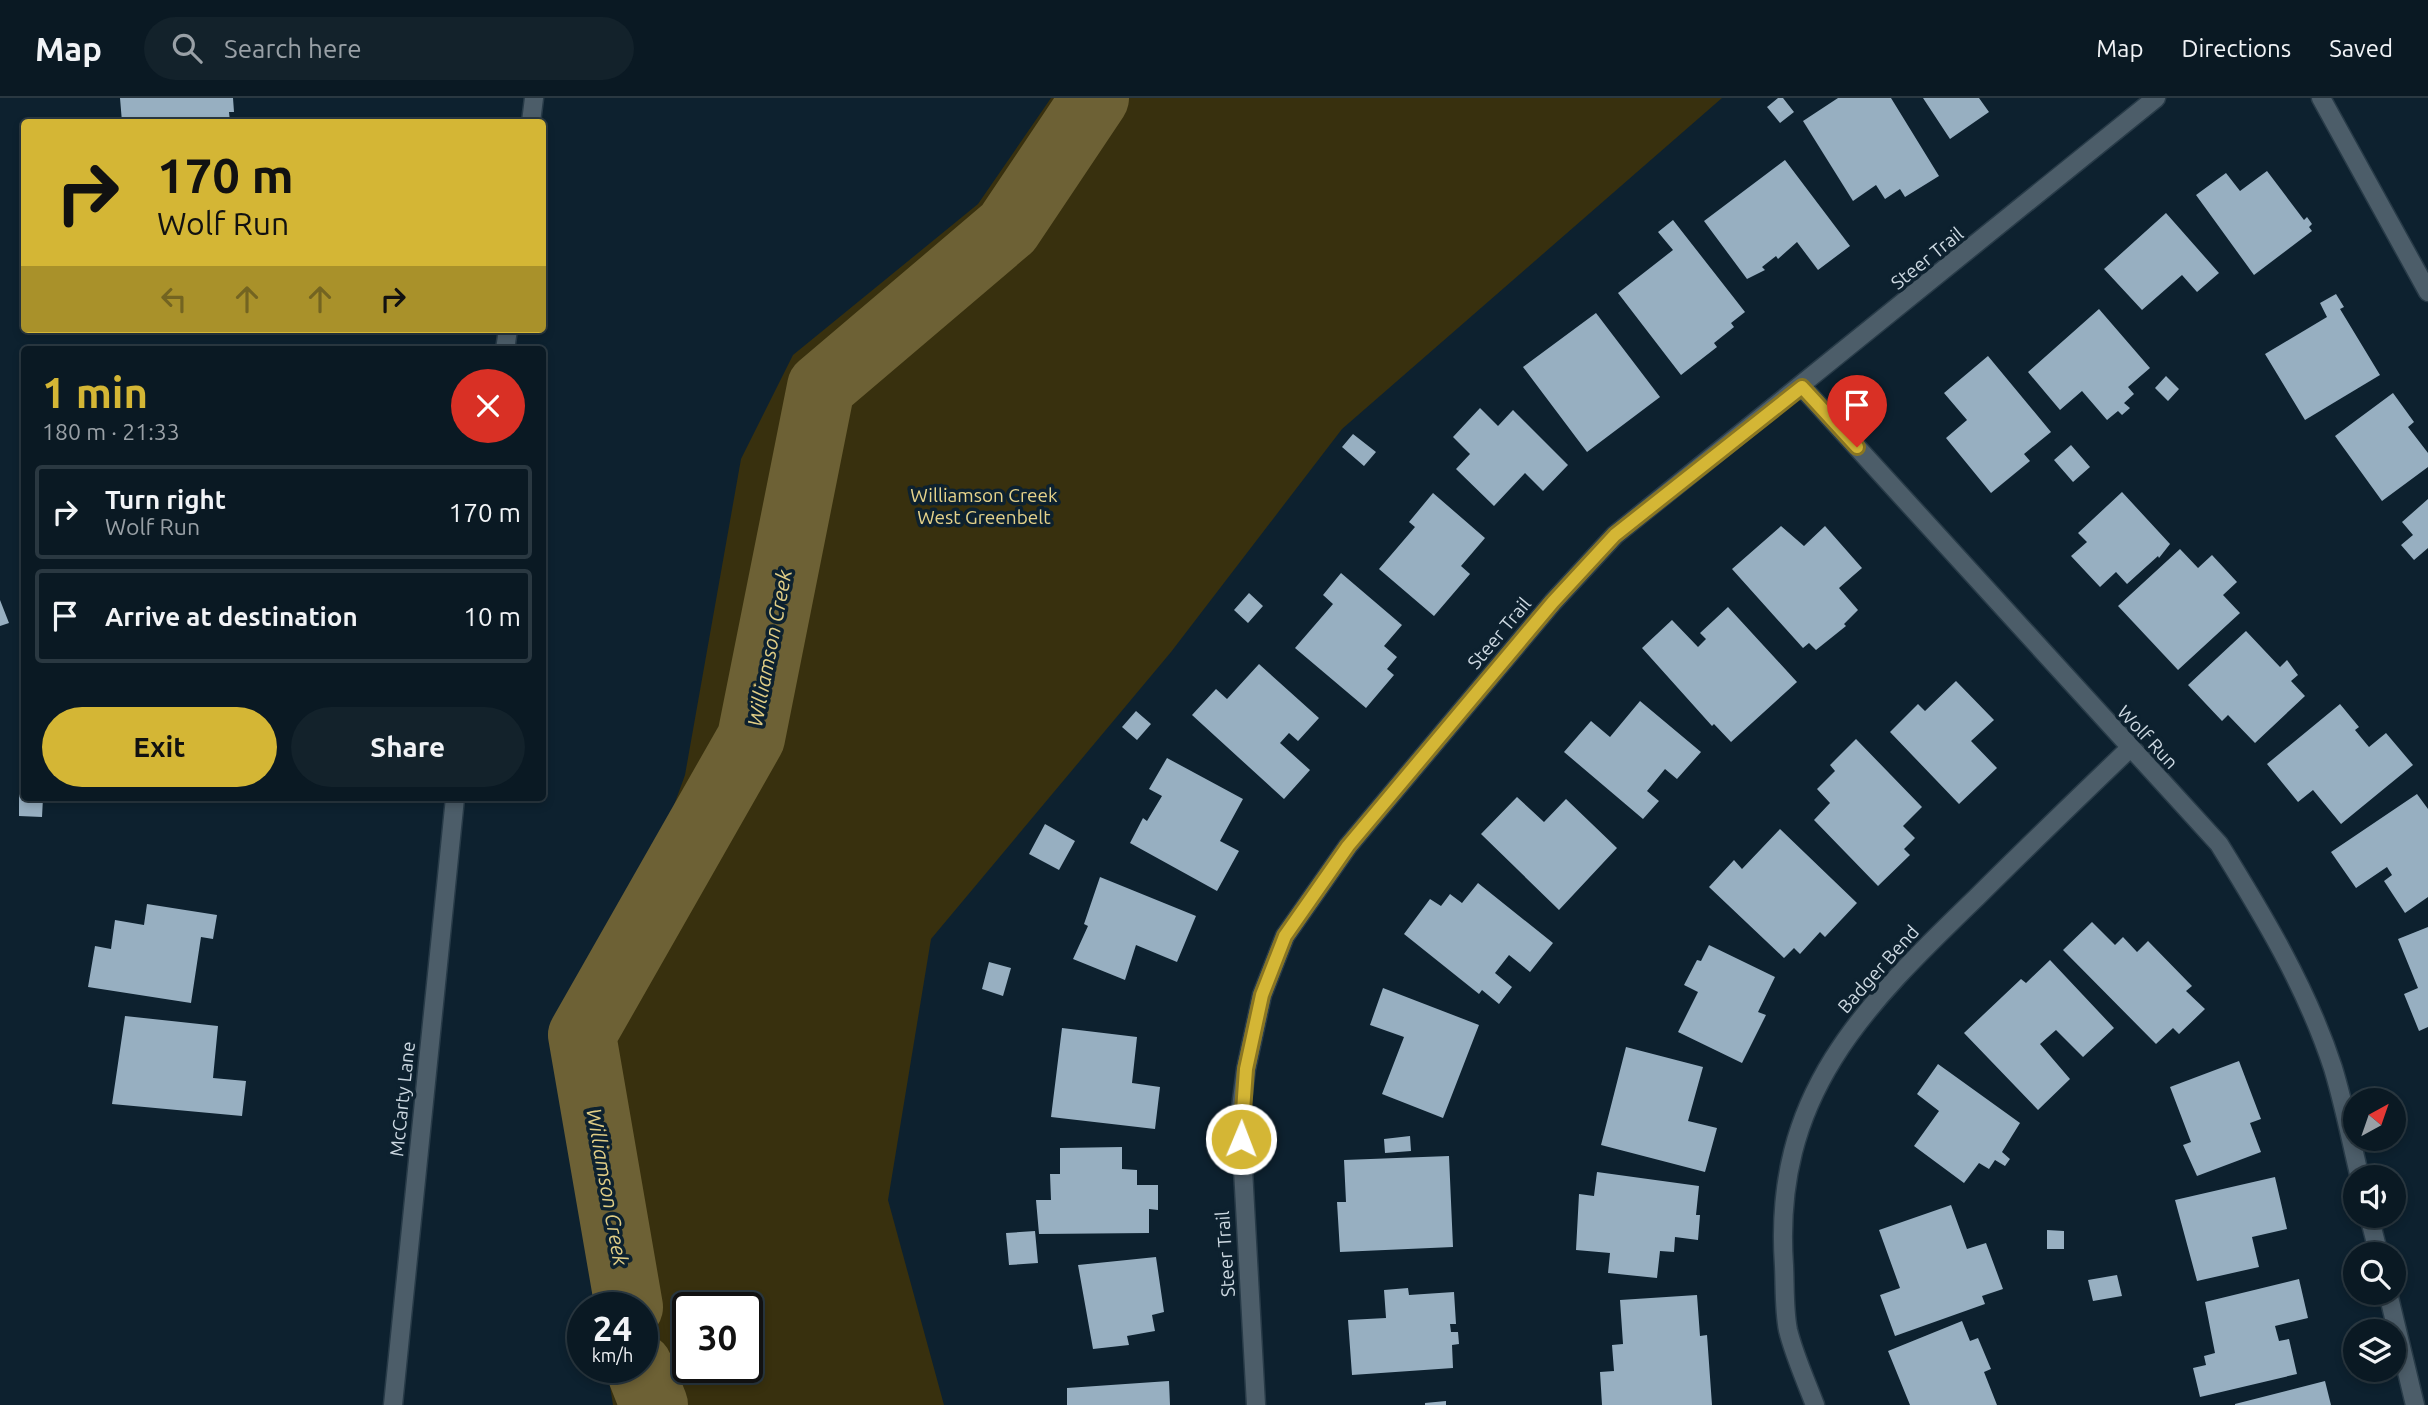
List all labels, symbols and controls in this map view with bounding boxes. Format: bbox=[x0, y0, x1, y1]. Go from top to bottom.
search box bbox=[144, 17, 634, 80]
icon: search bbox=[168, 29, 206, 67]
text: Map bbox=[35, 30, 102, 67]
text: Search here bbox=[224, 34, 362, 63]
text: Map bbox=[2096, 35, 2143, 62]
text: Directions bbox=[2181, 35, 2291, 62]
text: Saved bbox=[2329, 35, 2393, 62]
icon: right bbox=[42, 147, 133, 238]
text: 170 m bbox=[157, 147, 294, 202]
text: Wolf Run bbox=[157, 205, 289, 241]
street label: Steer Trail bbox=[1887, 222, 1968, 294]
icon: left bbox=[155, 280, 193, 318]
icon: ahead bbox=[228, 280, 266, 318]
icon: ahead bbox=[301, 280, 339, 318]
icon: right bbox=[374, 280, 412, 318]
text: 1 min bbox=[42, 369, 148, 416]
button: close bbox=[451, 369, 525, 443]
pin bbox=[1827, 375, 1887, 447]
icon: arrive bbox=[1838, 386, 1876, 424]
text: 180 m · 21:33 bbox=[42, 419, 180, 444]
park label: Williamson Creek West Greenbelt bbox=[910, 484, 1058, 528]
text: Turn right bbox=[105, 485, 226, 514]
icon: right bbox=[46, 493, 84, 531]
text: 170 m bbox=[449, 498, 521, 527]
text: Wolf Run bbox=[105, 514, 200, 539]
water label: Williamson Creek bbox=[742, 567, 796, 729]
street label: Steer Trail bbox=[1463, 593, 1535, 673]
icon: arrive bbox=[46, 597, 84, 635]
text: Arrive at destination bbox=[105, 602, 358, 631]
text: 10 m bbox=[463, 602, 521, 631]
street label: Wolf Run bbox=[2113, 701, 2183, 773]
button: Exit bbox=[42, 707, 277, 787]
button: Share bbox=[291, 707, 525, 787]
street label: Badger Bend bbox=[1833, 921, 1923, 1017]
street label: McCarty Lane bbox=[385, 1040, 419, 1158]
north arrow bbox=[2343, 1088, 2406, 1152]
map controls bbox=[2343, 1088, 2406, 1382]
position arrow bbox=[1204, 1102, 1278, 1176]
water label: Williamson Creek bbox=[582, 1106, 634, 1268]
button: sound bbox=[2343, 1165, 2406, 1228]
street label: Steer Trail bbox=[1211, 1210, 1239, 1298]
button: search bbox=[2343, 1242, 2406, 1305]
speed limit sign: 30 bbox=[672, 1292, 763, 1383]
text: 24 bbox=[593, 1308, 632, 1348]
button: layers bbox=[2343, 1319, 2406, 1382]
text: km/h bbox=[592, 1345, 633, 1365]

